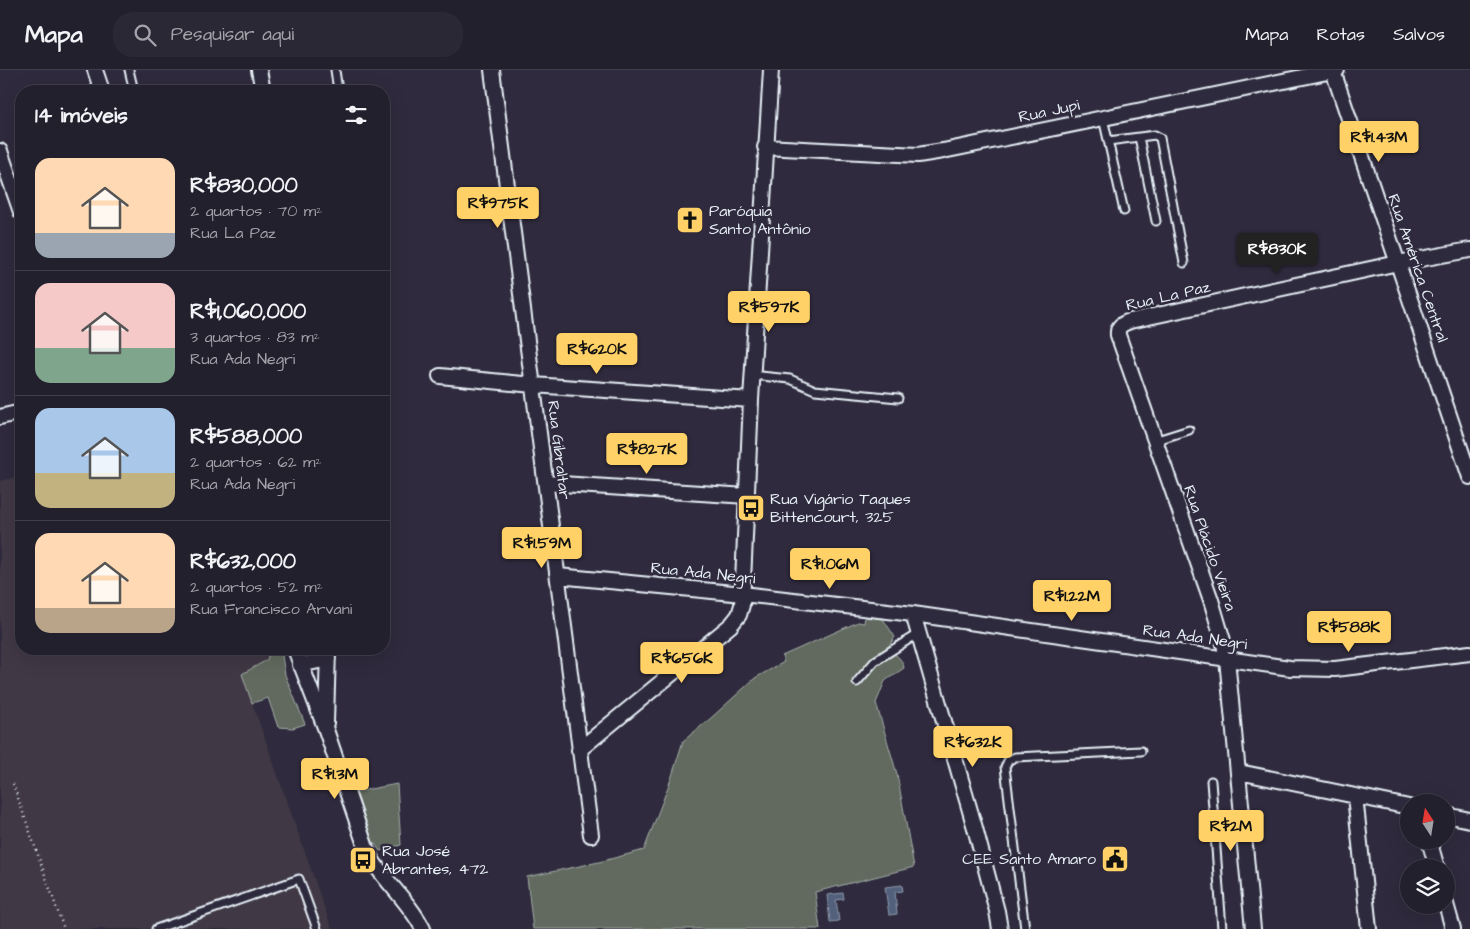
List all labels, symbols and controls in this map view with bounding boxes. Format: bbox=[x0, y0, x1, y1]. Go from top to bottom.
search box bbox=[113, 12, 463, 57]
text: Mapa bbox=[25, 18, 83, 52]
icon: search bbox=[131, 21, 159, 49]
text: Pesquisar aqui bbox=[171, 21, 294, 48]
text: Mapa bbox=[1245, 22, 1289, 47]
text: Rotas bbox=[1317, 22, 1365, 47]
text: Salvos bbox=[1393, 22, 1445, 47]
street label: Rua Jupi bbox=[1016, 94, 1082, 128]
text: 14 imóveis bbox=[35, 101, 128, 130]
icon: filters bbox=[342, 101, 370, 129]
pin: R$1.43M bbox=[1333, 121, 1425, 163]
text: R$1.43M bbox=[1351, 126, 1407, 148]
text: R$830,000 bbox=[190, 171, 298, 200]
icon: home bbox=[75, 178, 135, 238]
pin: R$975K bbox=[457, 186, 539, 229]
street label: Rua América Central bbox=[1382, 191, 1454, 345]
text: R$975K bbox=[468, 192, 528, 214]
text: 2 quartos · 70 m² bbox=[190, 200, 322, 222]
place label: Paróquia Santo Antônio bbox=[709, 200, 810, 240]
church icon: Paróquia Santo Antônio bbox=[675, 205, 705, 235]
text: Rua La Paz bbox=[190, 222, 276, 244]
pin: R$830K bbox=[1236, 232, 1318, 275]
text: R$830K bbox=[1248, 238, 1306, 260]
street label: Rua La Paz bbox=[1124, 276, 1212, 316]
pin: R$597K bbox=[728, 290, 810, 333]
text: R$597K bbox=[739, 296, 799, 318]
text: R$1,060,000 bbox=[190, 297, 306, 326]
icon: home bbox=[75, 303, 135, 363]
text: 3 quartos · 83 m² bbox=[190, 326, 320, 348]
pin: R$620K bbox=[556, 332, 638, 375]
text: R$620K bbox=[567, 338, 627, 360]
text: Rua Ada Negri bbox=[190, 348, 295, 370]
street label: Rua Gibraltar bbox=[542, 399, 576, 501]
text: R$588,000 bbox=[190, 422, 302, 451]
icon: home bbox=[75, 428, 135, 488]
pin: R$827K bbox=[606, 432, 688, 475]
text: R$827K bbox=[617, 438, 677, 460]
text: 2 quartos · 62 m² bbox=[190, 451, 321, 473]
text: Rua Ada Negri bbox=[190, 473, 295, 495]
street label: Rua Plácido Vieira bbox=[1178, 482, 1242, 614]
place label: Rua Vigário Taques Bittencourt, 325 bbox=[770, 488, 911, 528]
bus stop icon: Rua Vigário Taques Bittencourt, 325 bbox=[736, 493, 766, 523]
pin: R$1.59M bbox=[496, 526, 588, 569]
text: R$1.59M bbox=[513, 532, 571, 554]
text: R$632,000 bbox=[190, 547, 296, 576]
pin: R$1.06M bbox=[784, 548, 876, 590]
icon: home bbox=[75, 553, 135, 613]
text: R$1.06M bbox=[801, 553, 859, 575]
street label: Rua Ada Negri bbox=[649, 557, 757, 590]
text: 2 quartos · 52 m² bbox=[190, 576, 323, 598]
pin: R$1.22M bbox=[1026, 580, 1118, 622]
text: R$1.22M bbox=[1044, 585, 1100, 607]
text: Rua Francisco Arvani bbox=[190, 598, 352, 620]
pin: R$588K bbox=[1308, 610, 1390, 653]
text: R$588K bbox=[1318, 616, 1380, 638]
street label: Rua Ada Negri bbox=[1141, 619, 1249, 656]
pin: R$656K bbox=[641, 642, 723, 684]
text: R$656K bbox=[651, 647, 713, 669]
pin: R$632K bbox=[932, 726, 1014, 768]
text: R$632K bbox=[944, 731, 1002, 753]
pin: R$1.3M bbox=[294, 758, 376, 800]
text: R$1.3M bbox=[312, 763, 358, 785]
north arrow bbox=[1400, 794, 1455, 849]
map controls bbox=[1400, 794, 1455, 914]
pin: R$2M bbox=[1201, 810, 1261, 852]
text: R$2M bbox=[1210, 815, 1252, 837]
place label: Rua José Abrantes, 472 bbox=[382, 840, 489, 880]
public building icon: CEE Santo Amaro bbox=[1100, 844, 1130, 874]
bus stop icon: Rua José Abrantes, 472 bbox=[348, 845, 378, 875]
place label: CEE Santo Amaro bbox=[962, 848, 1096, 870]
button: layers bbox=[1400, 859, 1455, 914]

